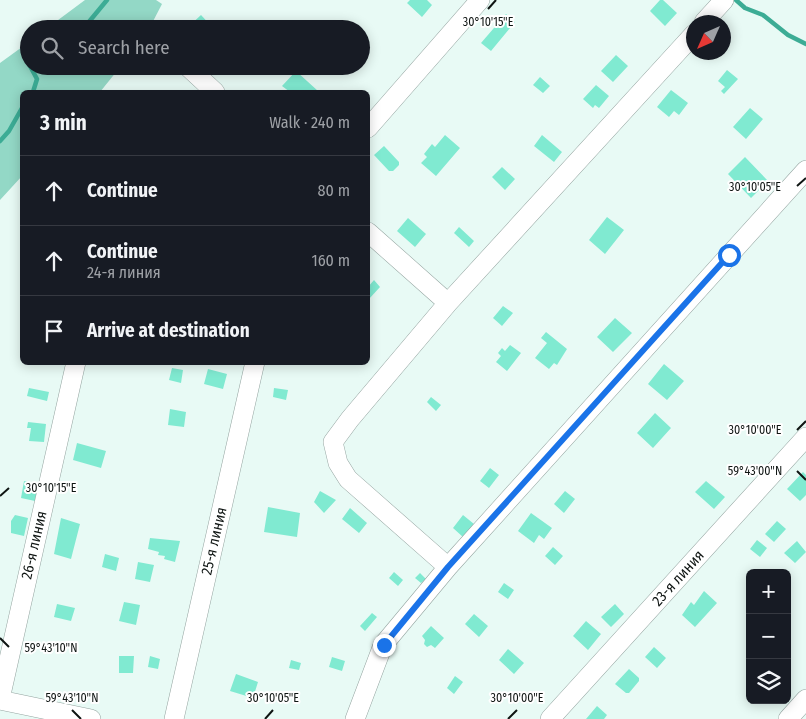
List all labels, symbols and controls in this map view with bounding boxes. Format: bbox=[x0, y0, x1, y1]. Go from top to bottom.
text: 30°10'15"E bbox=[463, 15, 514, 29]
north arrow bbox=[686, 15, 731, 60]
search box bbox=[20, 20, 370, 75]
icon: search bbox=[38, 34, 66, 62]
text: Search here bbox=[78, 36, 170, 59]
text: 3 min bbox=[40, 110, 87, 136]
text: Walk · 240 m bbox=[269, 113, 350, 132]
icon: ahead bbox=[40, 177, 68, 205]
text: Continue bbox=[87, 179, 158, 202]
text: 30°10'05"E bbox=[729, 180, 781, 194]
text: 80 m bbox=[318, 181, 350, 200]
text: Continue bbox=[87, 240, 158, 263]
route start bbox=[718, 244, 741, 267]
icon: ahead bbox=[40, 247, 68, 275]
text: 160 m bbox=[311, 251, 350, 270]
text: 24-я линия bbox=[87, 263, 161, 282]
icon: arrive bbox=[40, 317, 68, 345]
text: Arrive at destination bbox=[87, 319, 250, 342]
text: 30°10'00"E bbox=[729, 423, 782, 437]
text: 59°43'00"N bbox=[728, 464, 782, 478]
text: 30°10'15"E bbox=[26, 481, 77, 495]
street label: 25-я линия bbox=[197, 505, 231, 577]
street label: 26-я линия bbox=[17, 509, 51, 581]
street label: 23-я линия bbox=[648, 546, 708, 610]
map controls bbox=[746, 569, 791, 704]
button: + bbox=[746, 569, 791, 614]
button: − bbox=[746, 614, 791, 659]
route end bbox=[373, 634, 396, 657]
text: 59°43'10"N bbox=[25, 641, 77, 655]
button: layers bbox=[746, 659, 791, 704]
text: 59°43'10"N bbox=[46, 691, 98, 705]
text: 30°10'05"E bbox=[247, 691, 299, 705]
text: 30°10'00"E bbox=[491, 691, 544, 705]

